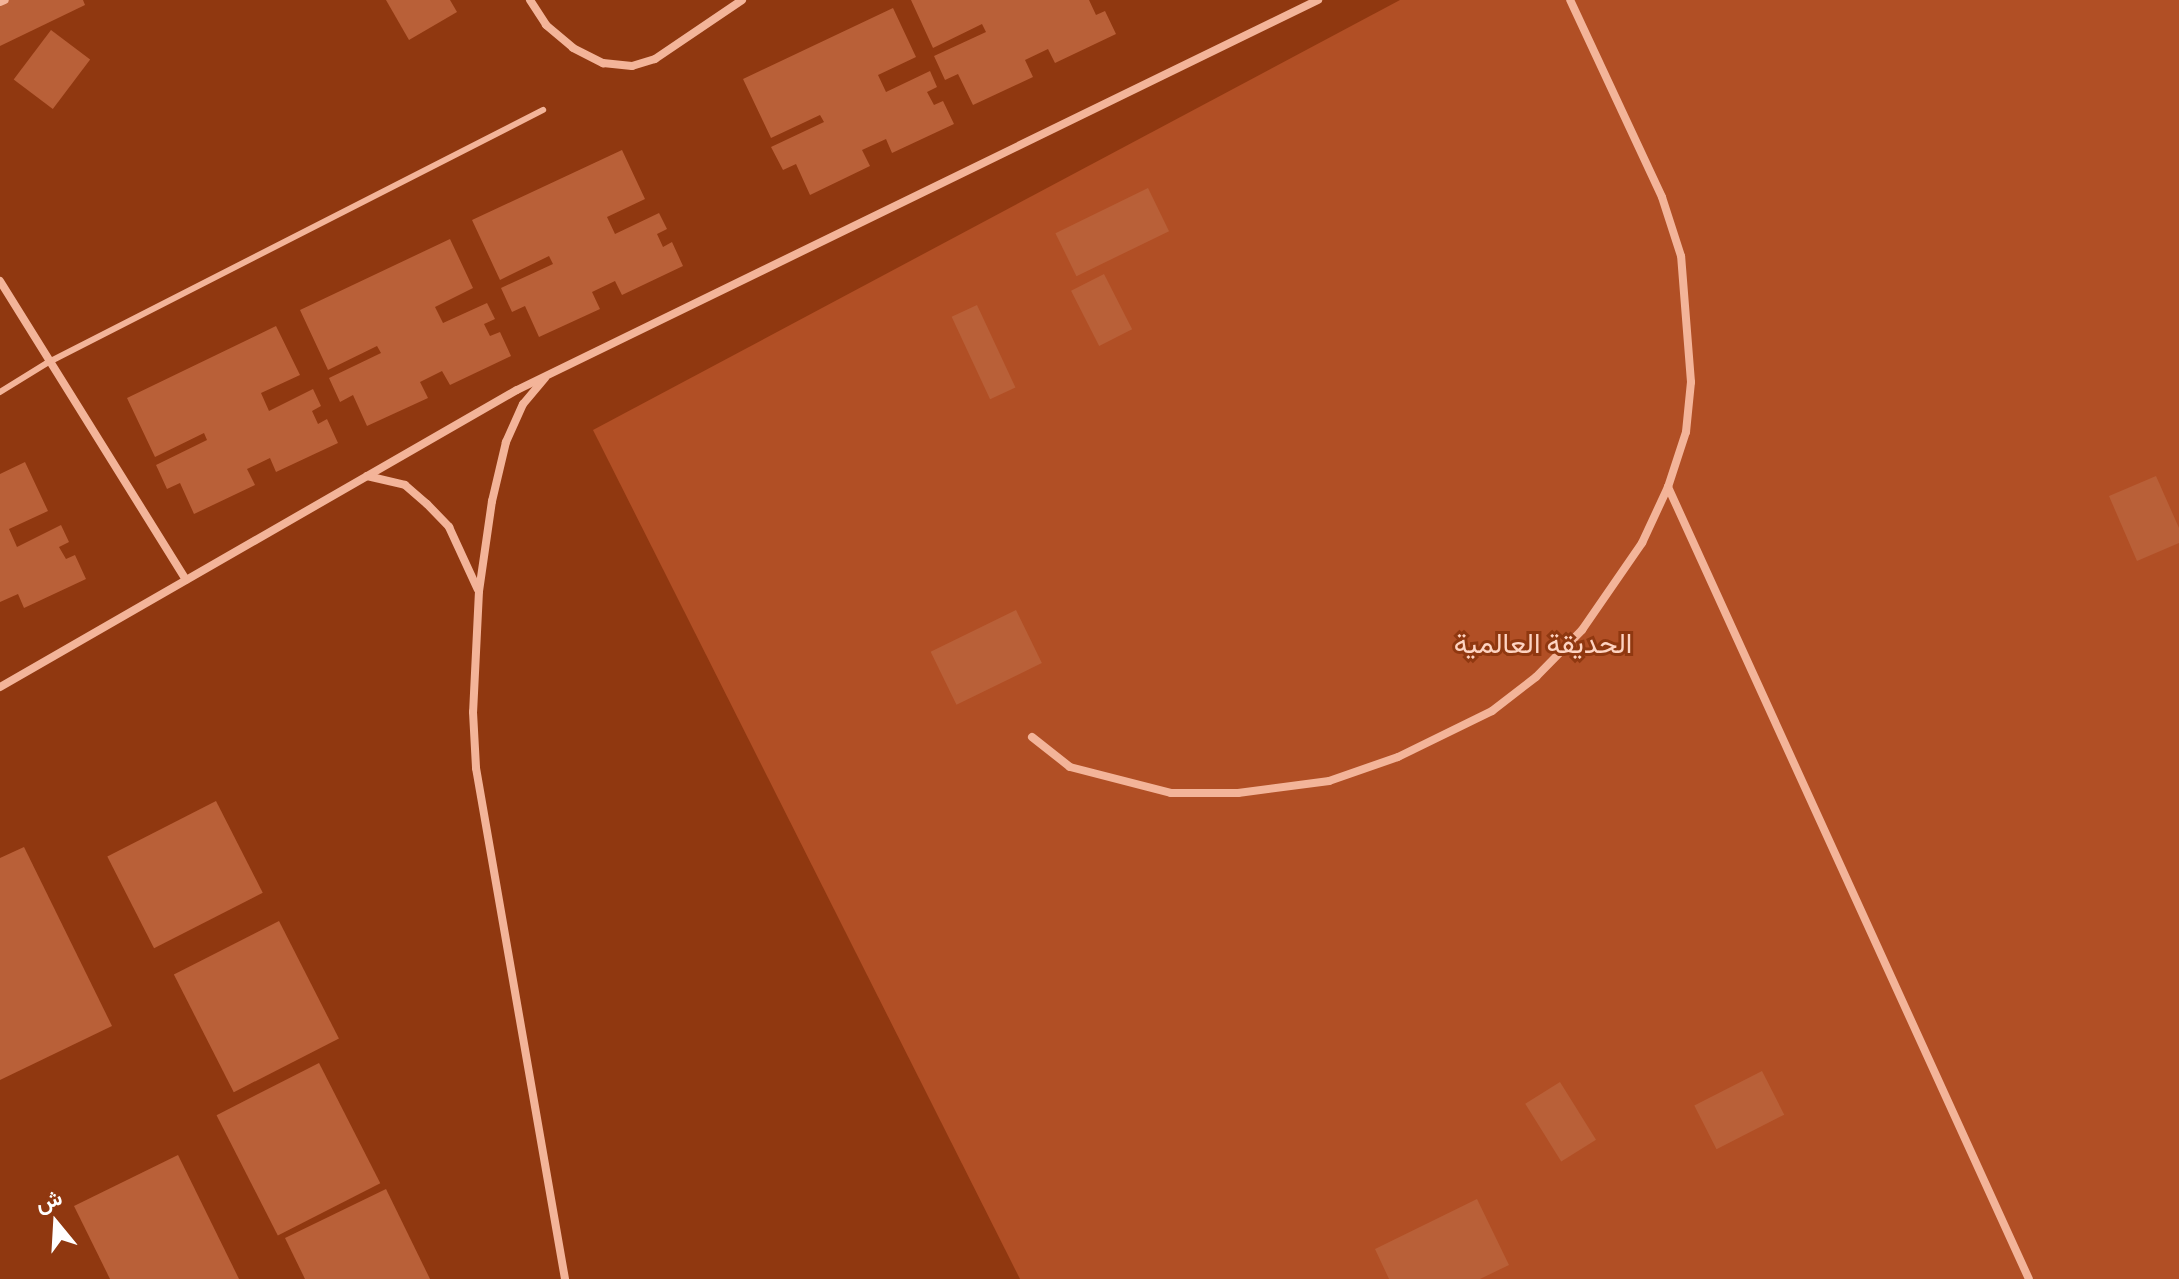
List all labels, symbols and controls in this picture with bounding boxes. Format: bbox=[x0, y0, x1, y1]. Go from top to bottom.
park label: الحديقة العالمية bbox=[1454, 626, 1632, 660]
text: ش bbox=[31, 1180, 66, 1220]
north arrow bbox=[16, 1183, 96, 1263]

